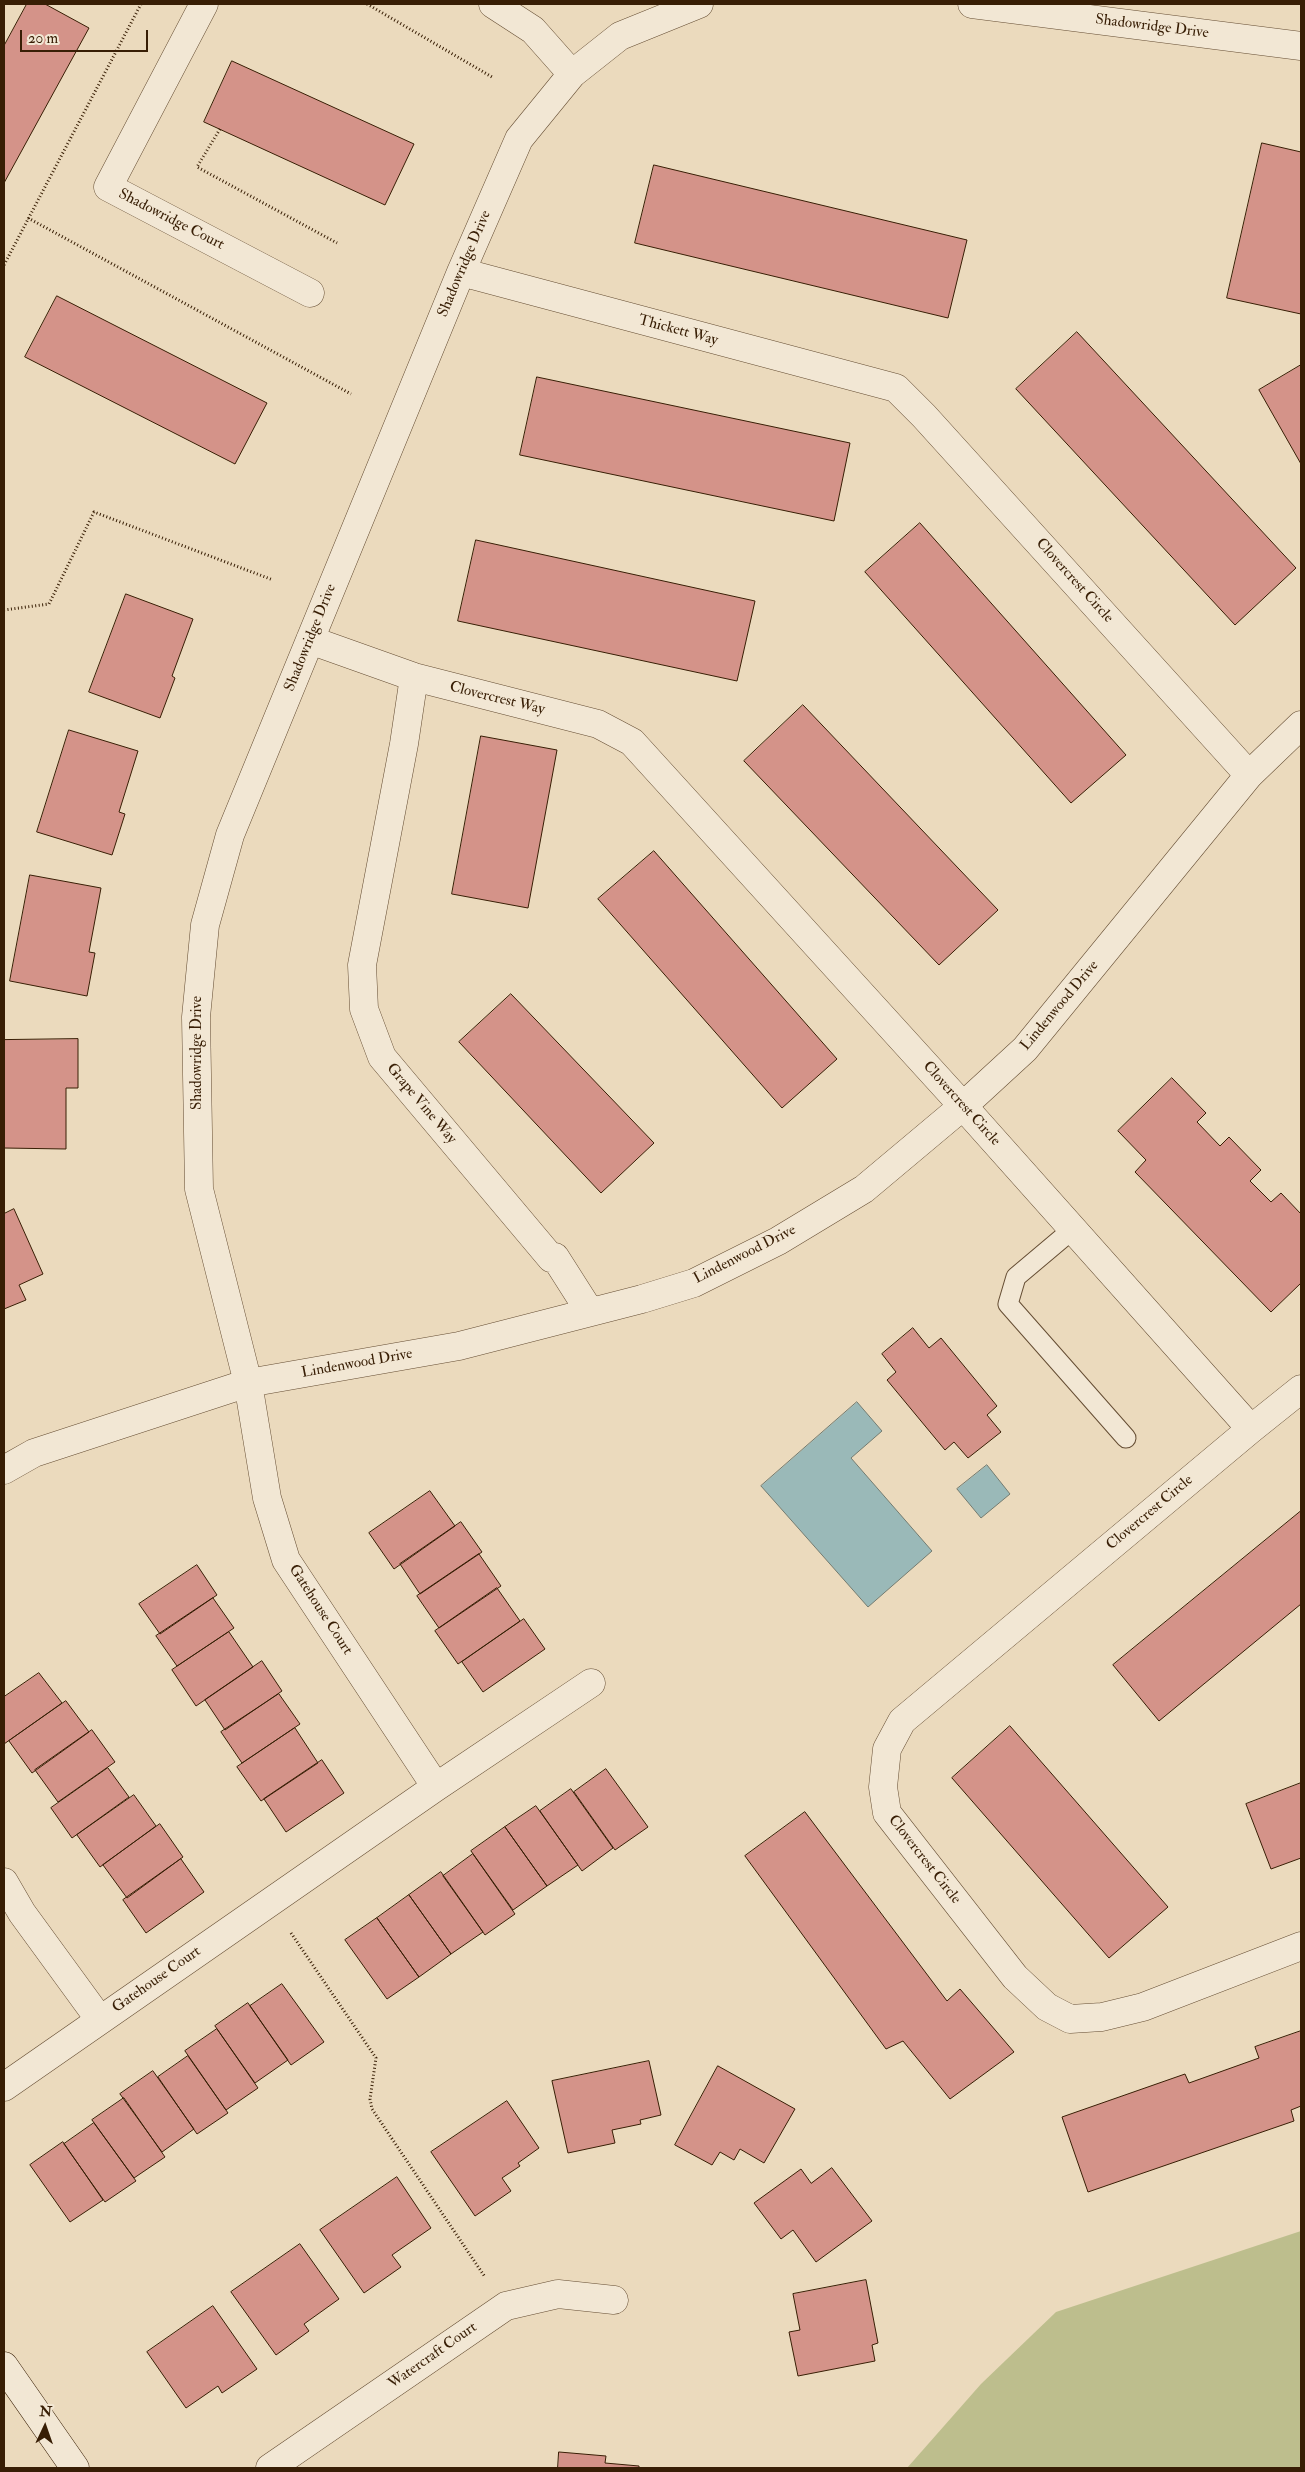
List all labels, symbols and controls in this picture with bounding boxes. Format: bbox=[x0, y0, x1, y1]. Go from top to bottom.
street label: Shadowridge Drive bbox=[1094, 11, 1210, 43]
scale bar bbox=[22, 20, 150, 52]
text: 20 m bbox=[28, 29, 58, 48]
street label: Shadowridge Court bbox=[115, 186, 227, 254]
street label: Shadowridge Drive bbox=[434, 208, 496, 320]
street label: Thickett Way bbox=[636, 312, 720, 350]
street label: Clovercrest Circle bbox=[1031, 535, 1117, 627]
street label: Shadowridge Drive bbox=[281, 582, 341, 694]
street label: Clovercrest Way bbox=[447, 678, 547, 720]
street label: Lindenwood Drive bbox=[1017, 957, 1103, 1055]
street label: Shadowridge Drive bbox=[189, 996, 207, 1110]
street label: Clovercrest Circle bbox=[918, 1058, 1004, 1150]
street label: Grape Vine Way bbox=[382, 1060, 460, 1148]
street label: Lindenwood Drive bbox=[691, 1222, 799, 1288]
street label: Lindenwood Drive bbox=[300, 1345, 414, 1383]
street label: Clovercrest Circle bbox=[1103, 1472, 1197, 1554]
street label: Gatehouse Court bbox=[284, 1562, 356, 1658]
street label: Clovercrest Circle bbox=[884, 1812, 964, 1908]
street label: Gatehouse Court bbox=[109, 1943, 205, 2017]
street label: Watercraft Court bbox=[385, 2319, 481, 2393]
north arrow bbox=[20, 2402, 70, 2452]
text: N bbox=[39, 2403, 53, 2420]

